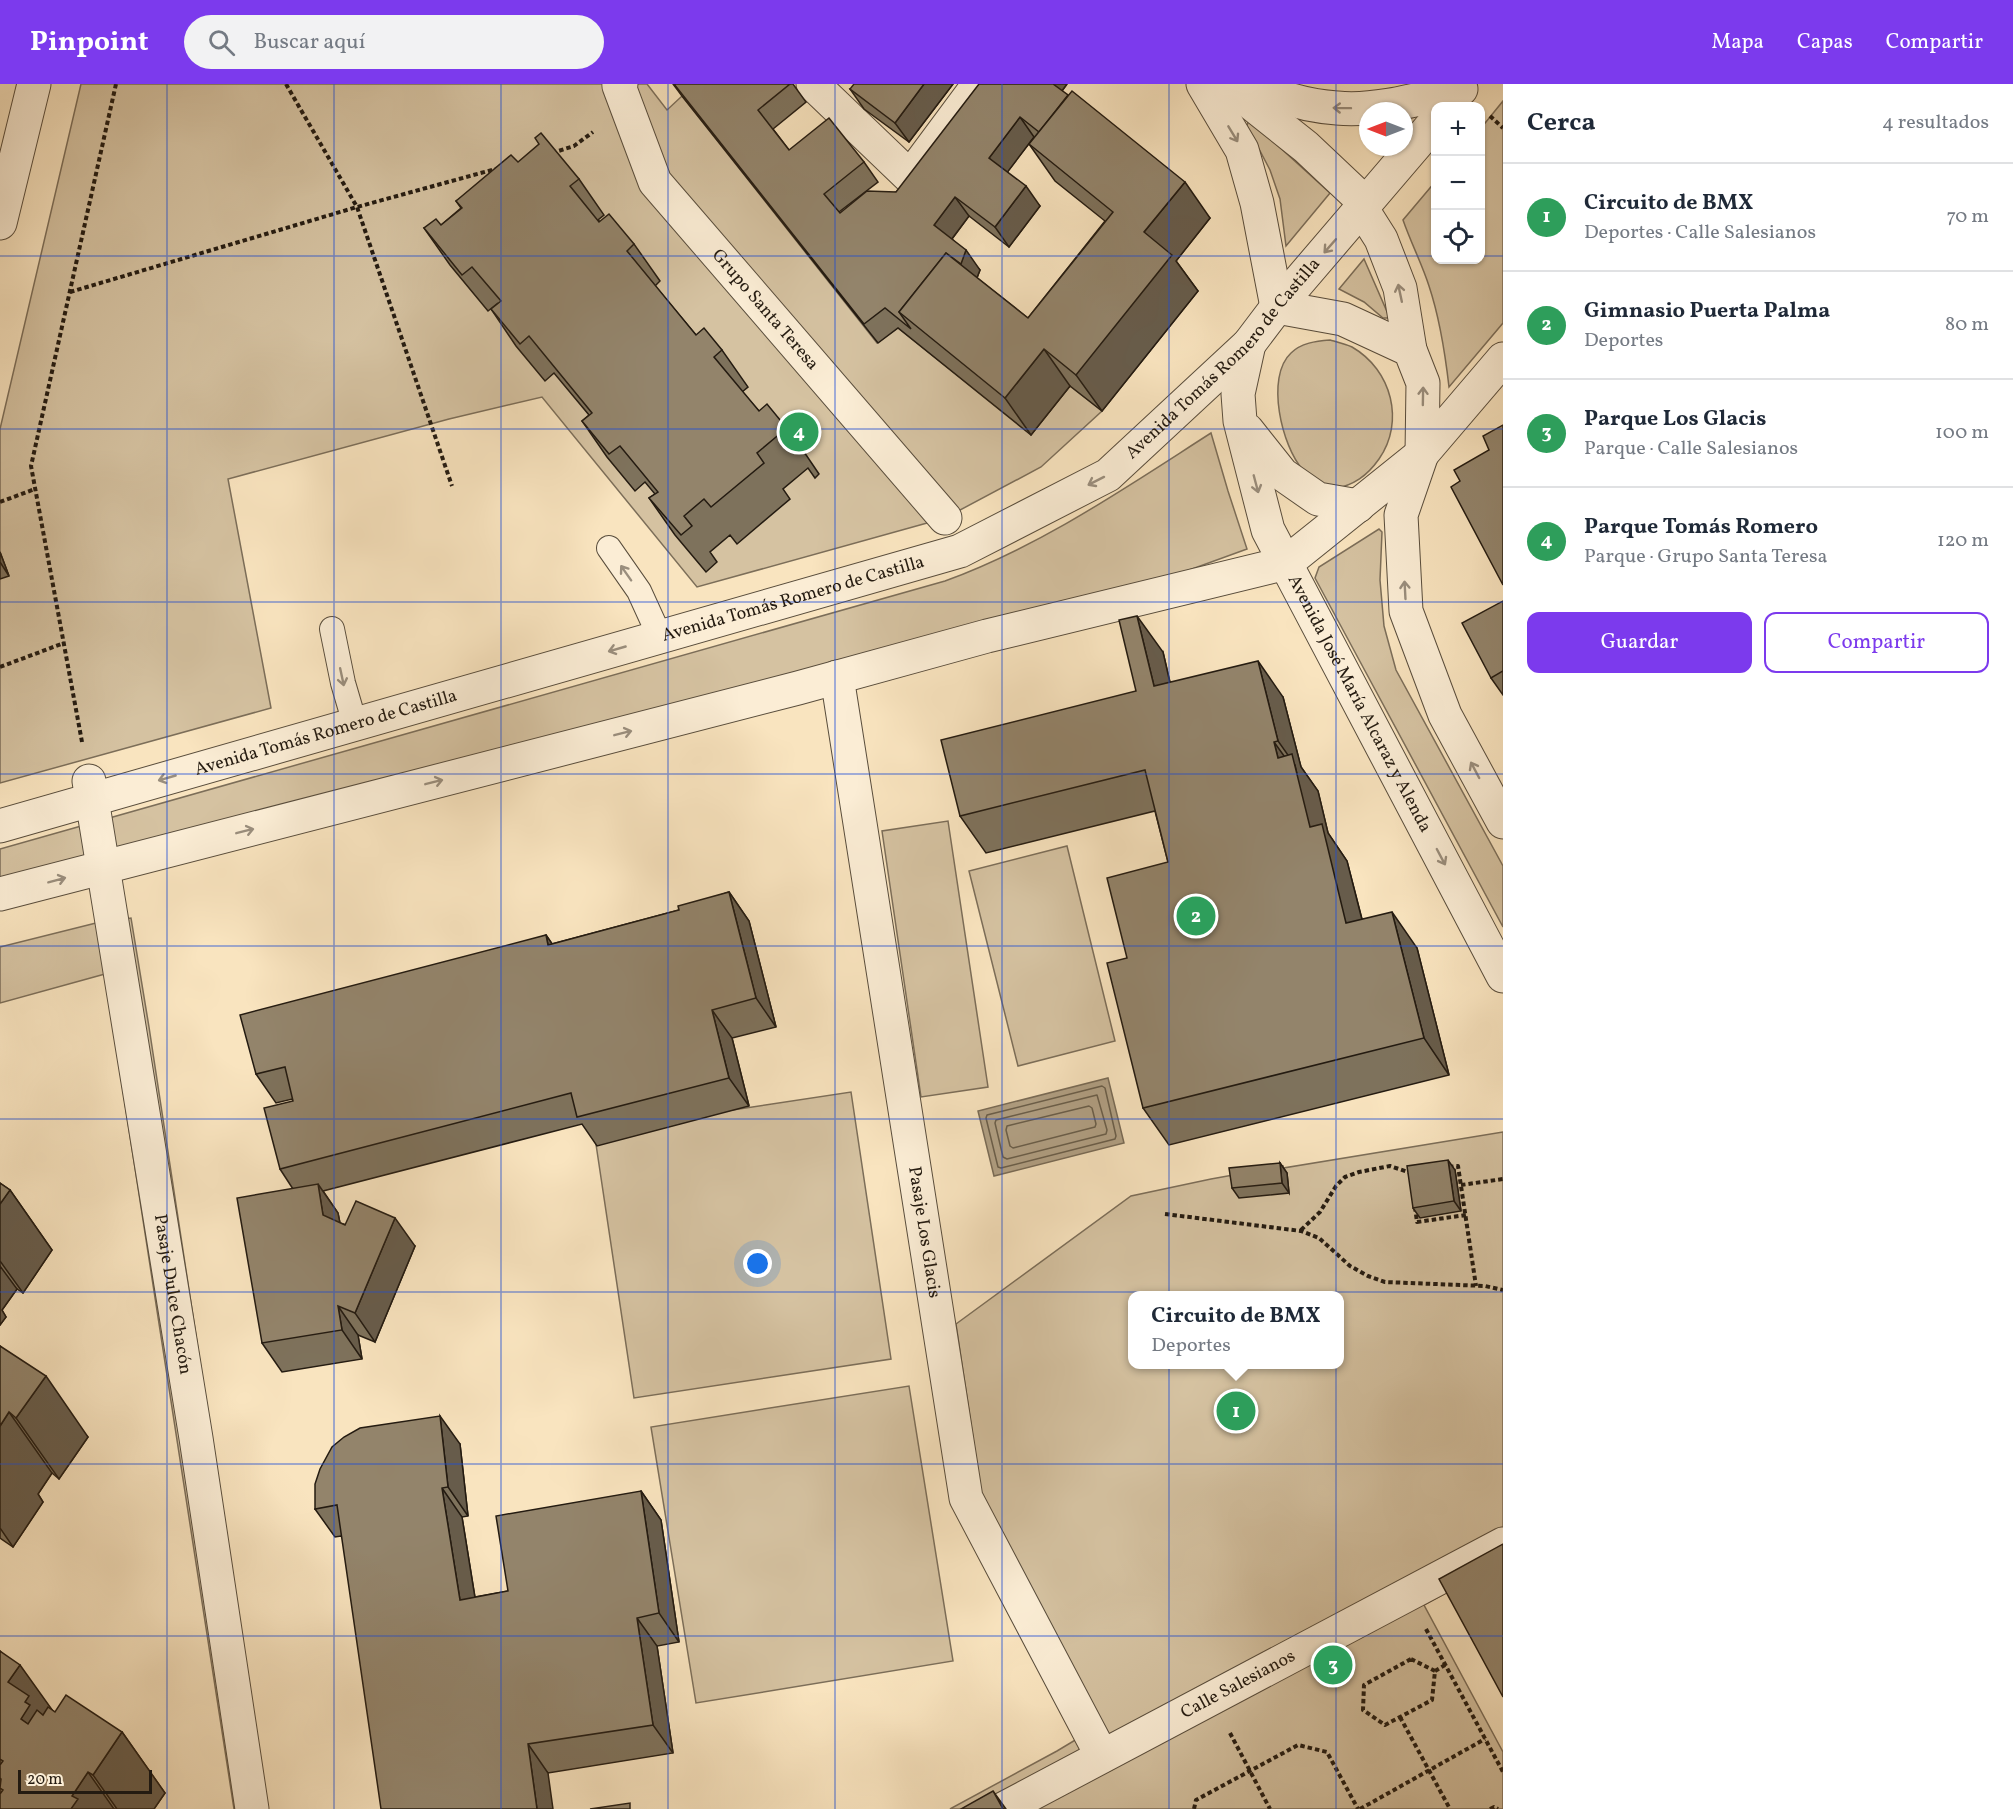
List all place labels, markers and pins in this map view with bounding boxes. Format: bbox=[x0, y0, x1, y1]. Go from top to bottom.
pin: 4 bbox=[780, 410, 818, 454]
pin: 2 bbox=[1176, 894, 1216, 938]
pin: 1 bbox=[1216, 1388, 1256, 1434]
pin: 3 bbox=[1314, 1642, 1352, 1688]

